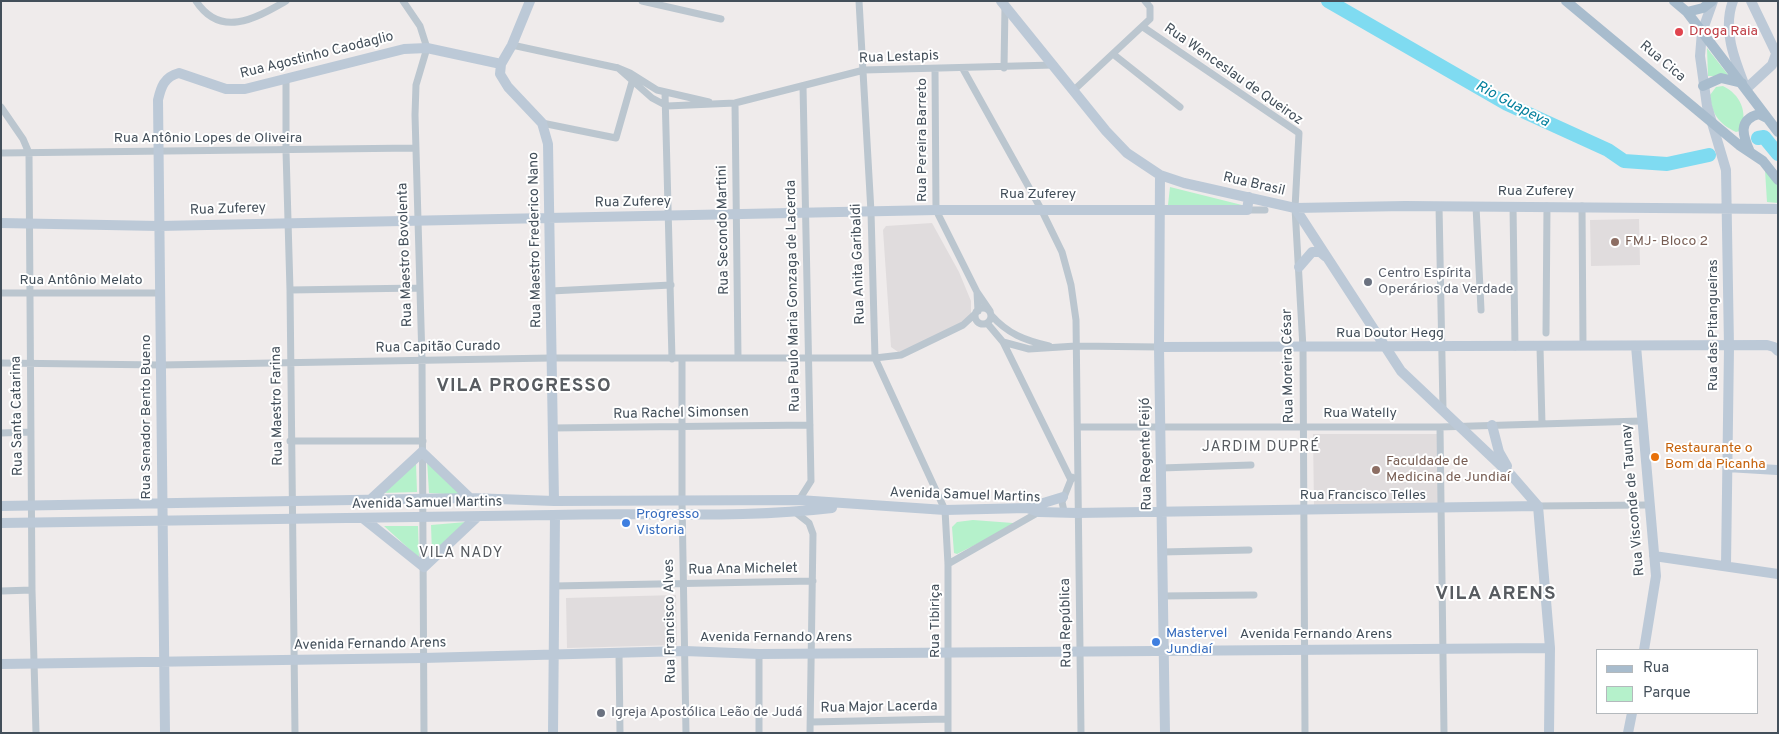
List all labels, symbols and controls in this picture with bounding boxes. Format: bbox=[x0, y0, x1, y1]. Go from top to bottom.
street label: Rua Wenceslau de Queiroz bbox=[1160, 21, 1306, 129]
place label: Droga Raia bbox=[1689, 24, 1758, 40]
marker: Droga Raia bbox=[1673, 26, 1685, 38]
street label: Rua Agostinho Caodaglio bbox=[238, 29, 396, 83]
street label: Rua Cica bbox=[1636, 38, 1688, 86]
street label: Rua Lestapis bbox=[859, 48, 939, 68]
street label: Rua Pereira Barreto bbox=[915, 78, 931, 202]
water label: Rio Guapeva bbox=[1472, 78, 1552, 132]
street label: Rua Antônio Lopes de Oliveira bbox=[114, 131, 302, 147]
street label: Rua Maestro Frederico Nano bbox=[526, 152, 546, 328]
street label: Rua Secondo Martini bbox=[714, 165, 734, 295]
street label: Rua Brasil bbox=[1221, 170, 1287, 200]
street label: Rua Paulo Maria Gonzaga de Lacerda bbox=[784, 180, 804, 412]
street label: Rua Maestro Bovolenta bbox=[395, 183, 417, 327]
street label: Rua Zuferey bbox=[1498, 184, 1574, 200]
street label: Rua Zuferey bbox=[1000, 187, 1076, 203]
street label: Rua Zuferey bbox=[595, 194, 671, 212]
street label: Rua Zuferey bbox=[190, 200, 266, 220]
street label: Rua Anita Garibaldi bbox=[848, 203, 870, 325]
place label: FMJ- Bloco 2 bbox=[1625, 234, 1708, 250]
marker: FMJ- Bloco 2 bbox=[1609, 236, 1621, 248]
street label: Rua das Pitangueiras bbox=[1706, 259, 1722, 391]
place label: Centro Espírita Operários da Verdade bbox=[1378, 266, 1513, 298]
street label: Rua Antônio Melato bbox=[19, 273, 143, 289]
marker: Centro Espírita Operários da Verdade bbox=[1362, 276, 1374, 288]
street label: Rua Moreira César bbox=[1280, 308, 1298, 424]
street label: Rua Doutor Hegg bbox=[1336, 326, 1444, 342]
street label: Rua Senador Bento Bueno bbox=[139, 335, 155, 499]
street label: Rua Capitão Curado bbox=[375, 339, 501, 357]
street label: Rua Maestro Farina bbox=[269, 346, 287, 466]
street label: Rua Santa Catarina bbox=[9, 356, 27, 476]
district label: VILA PROGRESSO bbox=[435, 376, 613, 398]
street label: Rua Regente Feijó bbox=[1138, 397, 1156, 511]
street label: Rua Rachel Simonsen bbox=[613, 404, 749, 424]
street label: Rua Watelly bbox=[1323, 406, 1397, 422]
street label: Rua Visconde de Taunay bbox=[1619, 423, 1649, 577]
district label: JARDIM DUPRÉ bbox=[1200, 439, 1322, 457]
place label: Restaurante o Bom da Picanha bbox=[1665, 441, 1766, 474]
marker: Restaurante o Bom da Picanha bbox=[1649, 451, 1661, 463]
place label: Faculdade de Medicina de Jundiaí bbox=[1386, 454, 1510, 487]
marker: Faculdade de Medicina de Jundiaí bbox=[1370, 464, 1382, 476]
street label: Avenida Samuel Martins bbox=[889, 485, 1041, 507]
street label: Rua Francisco Telles bbox=[1300, 488, 1426, 504]
street label: Avenida Samuel Martins bbox=[352, 494, 502, 514]
place label: Progresso Vistoria bbox=[636, 507, 699, 540]
marker: Progresso Vistoria bbox=[620, 517, 632, 529]
district label: VILA NADY bbox=[418, 545, 504, 563]
street label: Rua Francisco Alves bbox=[662, 558, 680, 684]
street label: Rua Ana Michelet bbox=[688, 561, 798, 579]
street label: Rua República bbox=[1058, 578, 1076, 668]
street label: Rua Tibiriça bbox=[928, 584, 944, 658]
district label: VILA ARENS bbox=[1434, 584, 1558, 606]
place label: Mastervel Jundiaí bbox=[1166, 626, 1227, 658]
street label: Avenida Fernando Arens bbox=[1240, 627, 1392, 643]
street label: Avenida Fernando Arens bbox=[700, 630, 852, 646]
street label: Avenida Fernando Arens bbox=[294, 635, 446, 655]
marker: Mastervel Jundiaí bbox=[1150, 636, 1162, 648]
legend bbox=[1596, 649, 1759, 714]
text: Rua bbox=[1643, 659, 1669, 678]
text: Parque bbox=[1643, 684, 1691, 703]
street label: Rua Major Lacerda bbox=[820, 699, 938, 717]
place label: Igreja Apostólica Leão de Judá bbox=[611, 705, 802, 721]
marker: Igreja Apostólica Leão de Judá bbox=[595, 707, 607, 719]

